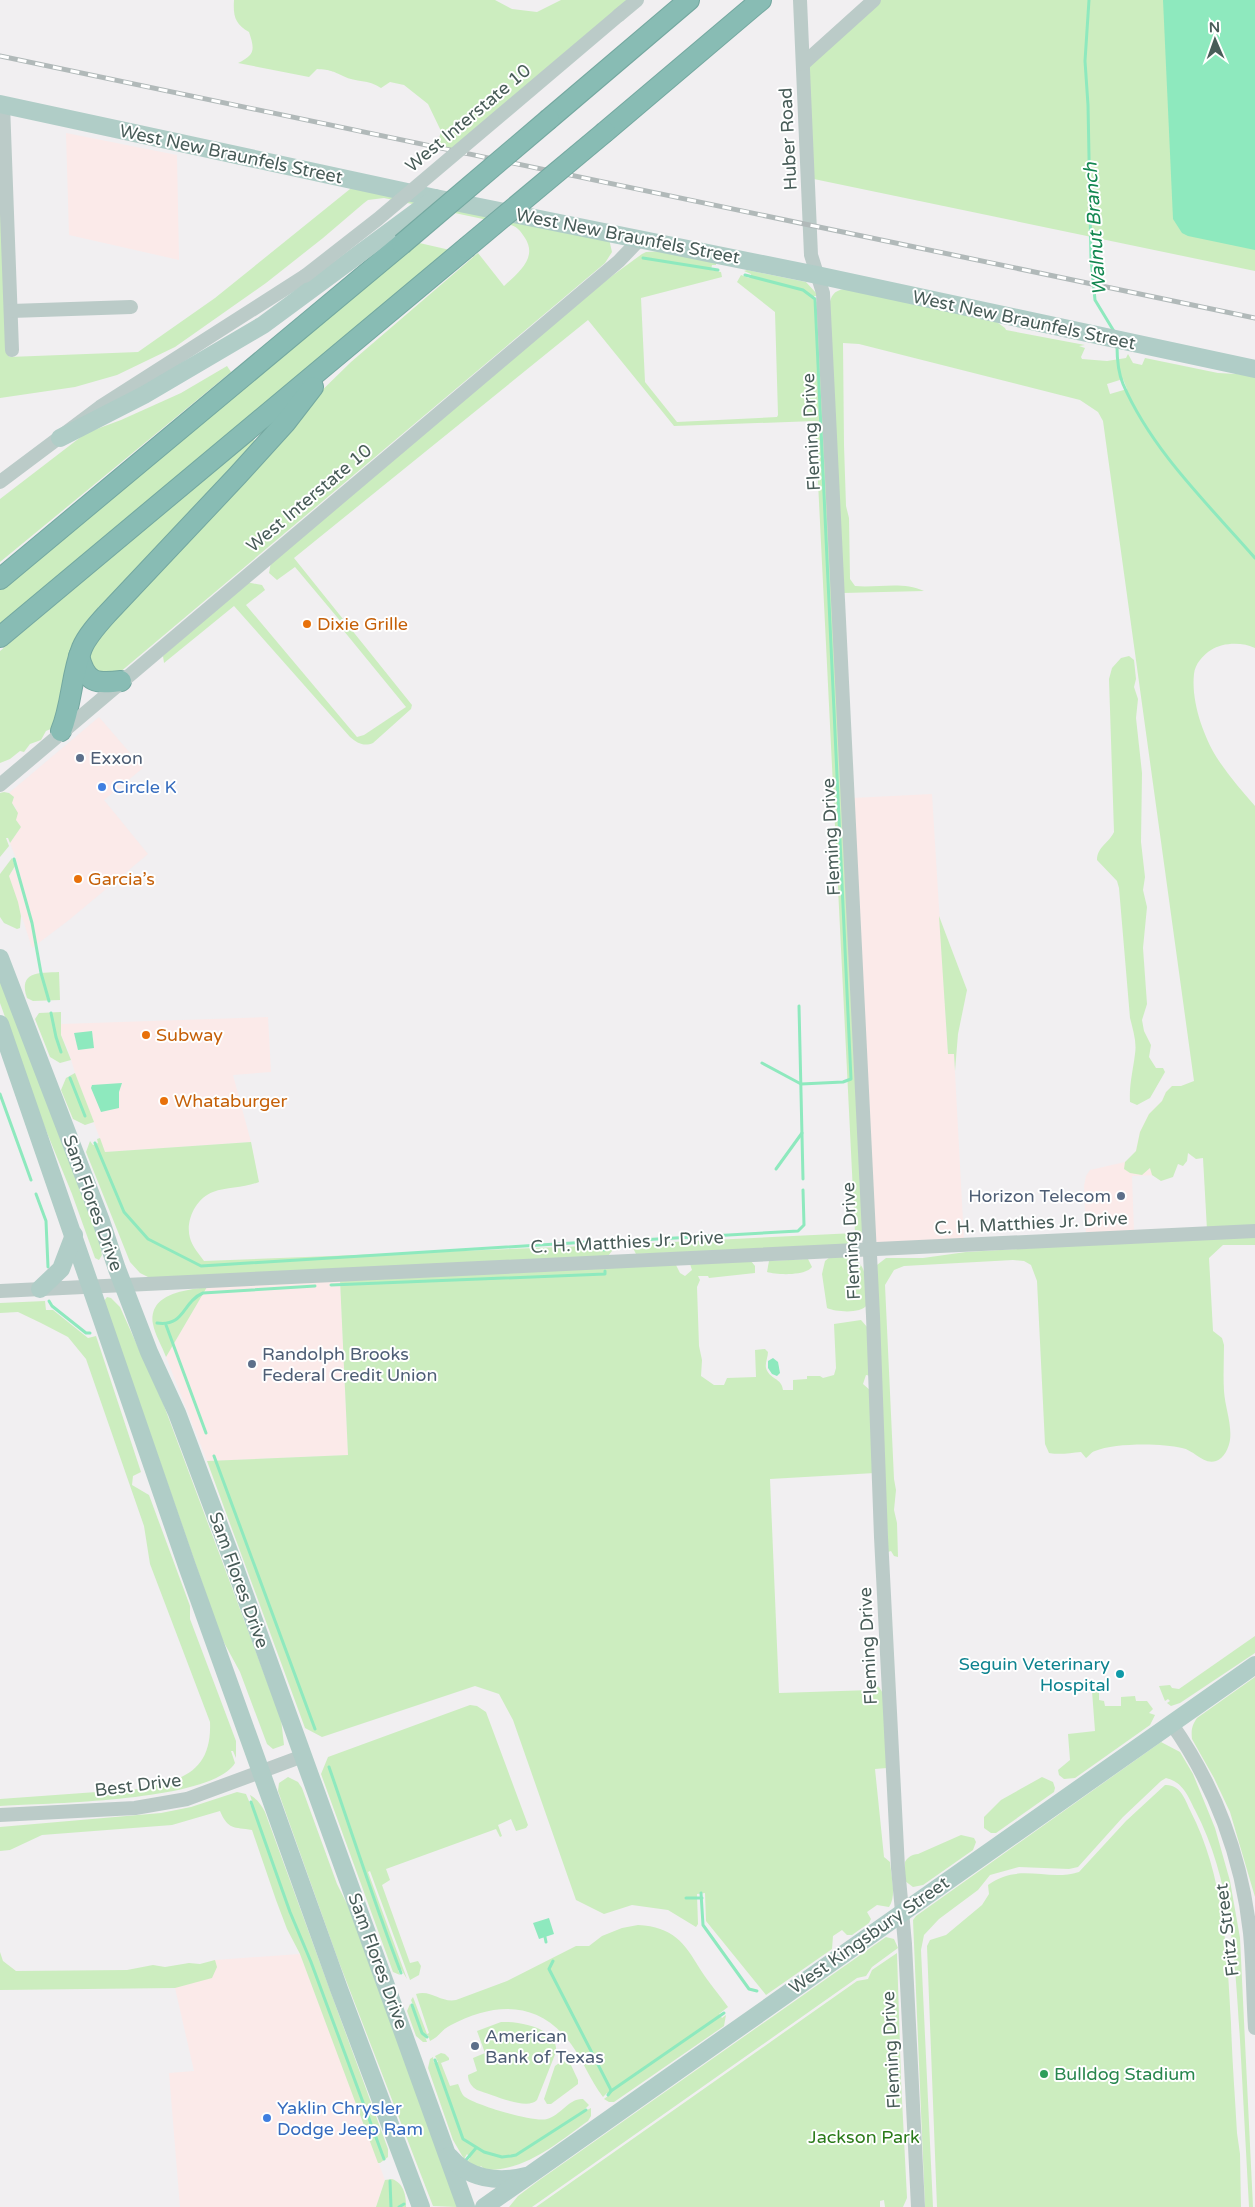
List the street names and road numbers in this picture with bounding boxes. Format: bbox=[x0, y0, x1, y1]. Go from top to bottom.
street label: West Interstate 10 bbox=[401, 59, 535, 177]
street label: Huber Road bbox=[774, 87, 802, 191]
street label: West New Braunfels Street bbox=[117, 120, 345, 188]
street label: West New Braunfels Street bbox=[514, 203, 742, 269]
street label: West New Braunfels Street bbox=[910, 286, 1138, 354]
street label: Fleming Drive bbox=[797, 373, 825, 491]
street label: West Interstate 10 bbox=[242, 439, 376, 557]
street label: Fleming Drive bbox=[817, 778, 845, 896]
street label: Sam Flores Drive bbox=[58, 1132, 128, 1274]
street label: Fleming Drive bbox=[837, 1182, 865, 1300]
street label: C. H. Matthies Jr. Drive bbox=[934, 1207, 1128, 1239]
street label: C. H. Matthies Jr. Drive bbox=[530, 1226, 724, 1258]
street label: Sam Flores Drive bbox=[204, 1509, 274, 1651]
street label: Fleming Drive bbox=[854, 1587, 882, 1705]
street label: Best Drive bbox=[93, 1769, 183, 1801]
street label: West Kingsbury Street bbox=[785, 1871, 953, 1999]
street label: Fritz Street bbox=[1210, 1882, 1244, 1978]
street label: Sam Flores Drive bbox=[343, 1890, 413, 2032]
street label: Fleming Drive bbox=[877, 1991, 905, 2109]

